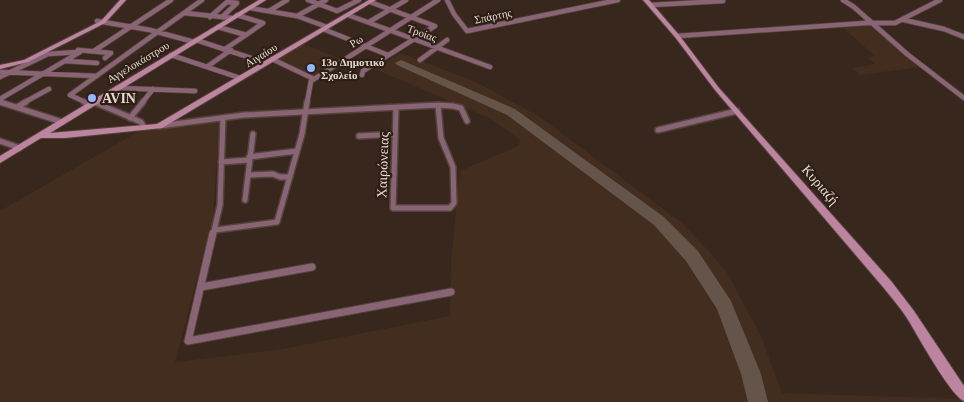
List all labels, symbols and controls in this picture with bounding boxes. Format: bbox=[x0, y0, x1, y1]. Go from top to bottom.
street label: Σπάρτης bbox=[473, 6, 513, 26]
street label: Τροίας bbox=[405, 22, 439, 44]
street label: Ρω bbox=[347, 32, 365, 50]
street label: Αγγελοκάστρου bbox=[105, 39, 172, 85]
street label: Αιγαίου bbox=[243, 40, 280, 69]
place label: 13ο Δημοτικό Σχολείο bbox=[321, 56, 385, 81]
marker: 13ο Δημοτικό Σχολείο bbox=[305, 62, 317, 74]
place label: AVIN bbox=[102, 91, 136, 106]
marker: AVIN bbox=[86, 92, 98, 104]
street label: Χαιρώνειας bbox=[374, 131, 392, 198]
street label: Κυριαζή bbox=[799, 162, 841, 208]

